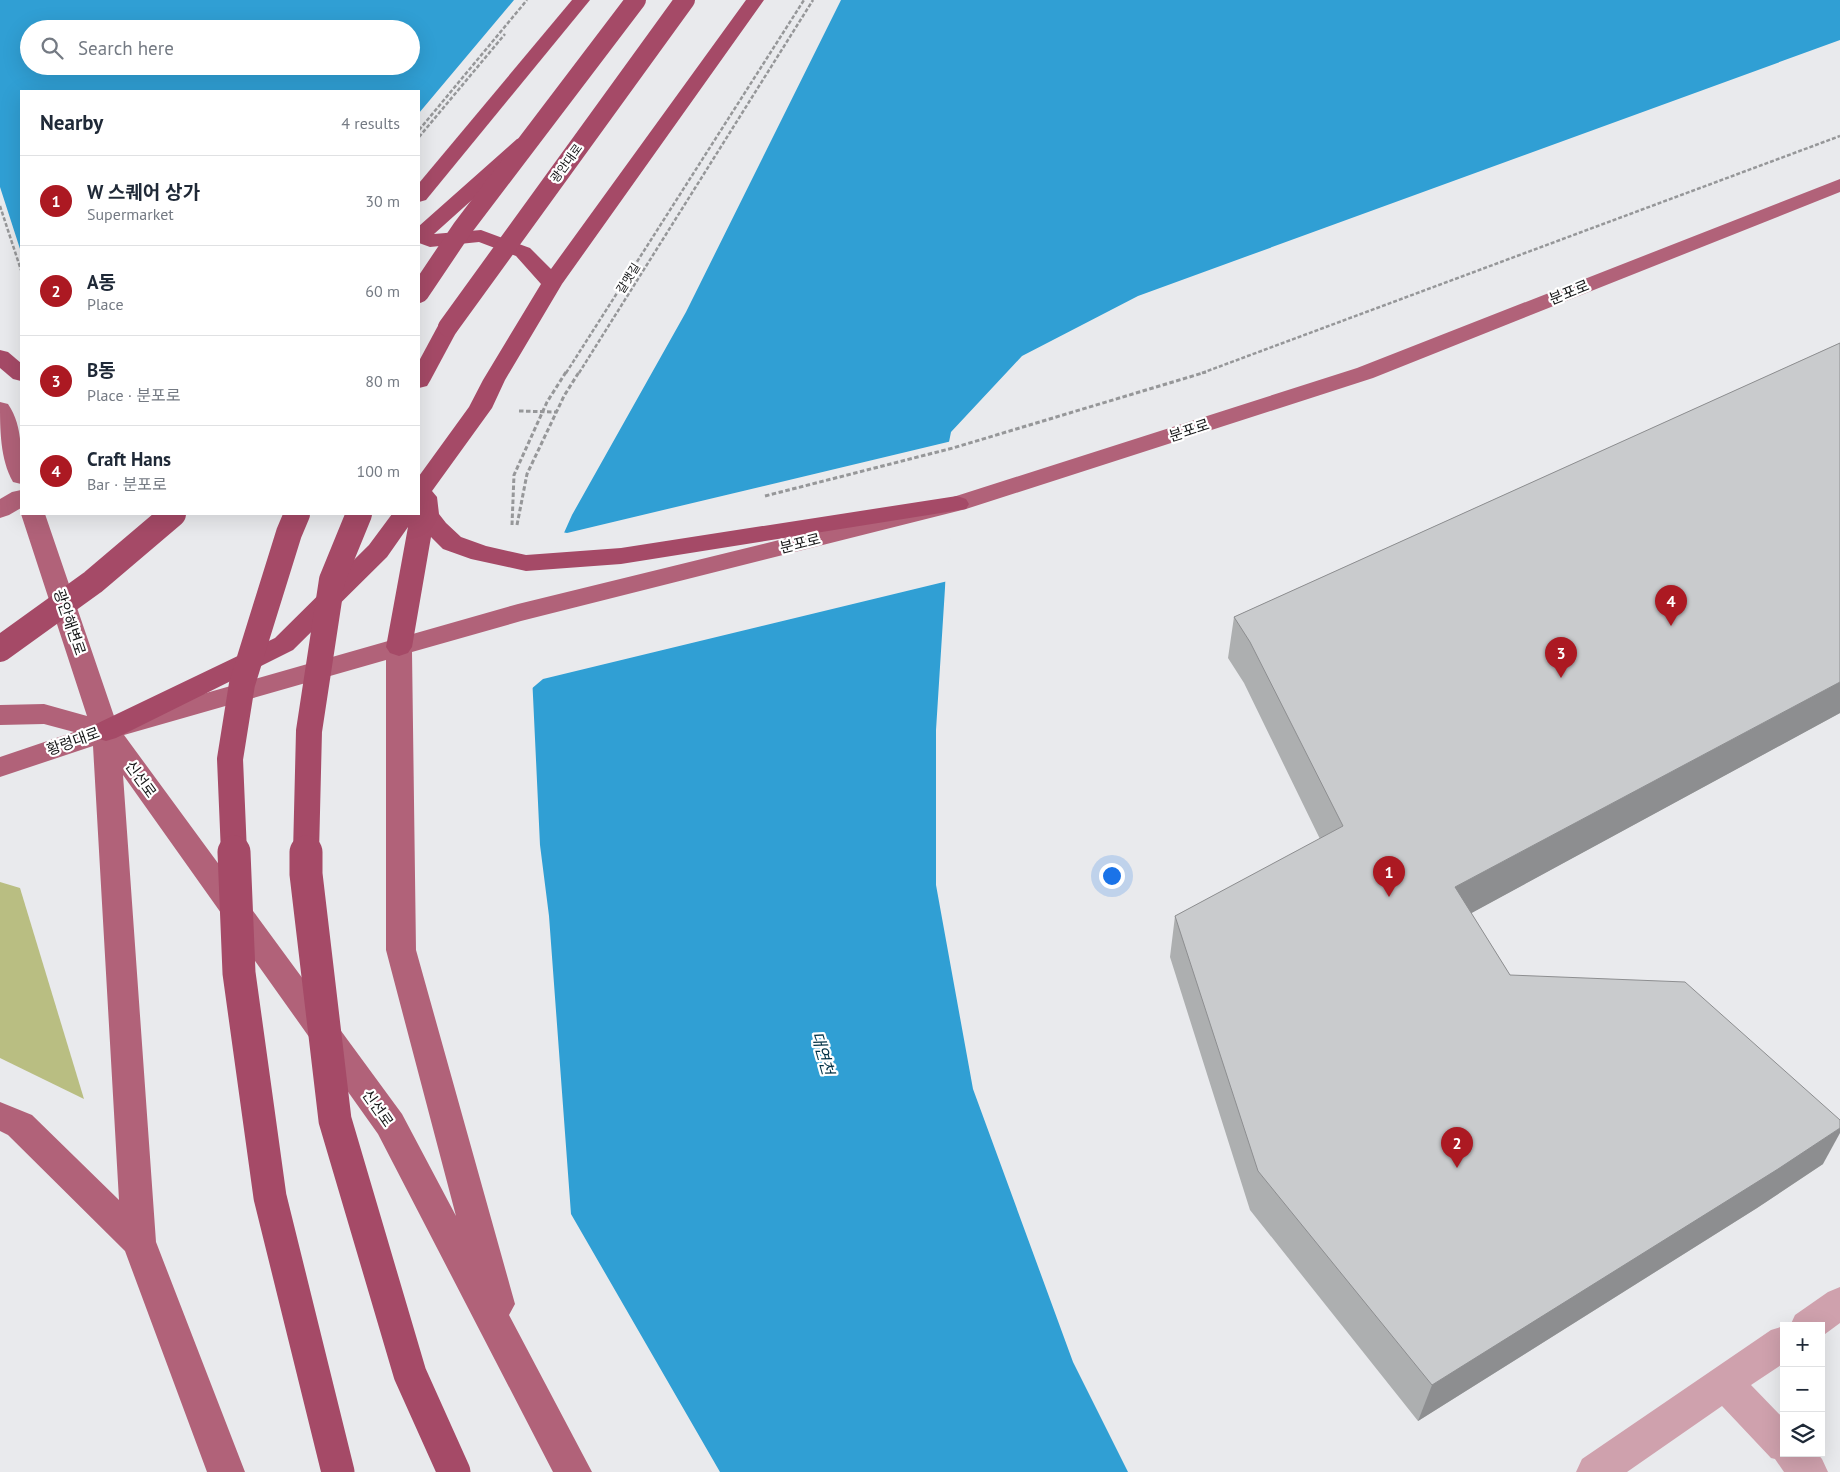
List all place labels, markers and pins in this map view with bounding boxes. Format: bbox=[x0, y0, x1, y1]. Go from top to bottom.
pin: 4 bbox=[1655, 585, 1687, 626]
pin: 3 bbox=[1545, 637, 1577, 678]
pin: 1 bbox=[1373, 856, 1405, 897]
pin: 2 bbox=[1441, 1127, 1473, 1168]

